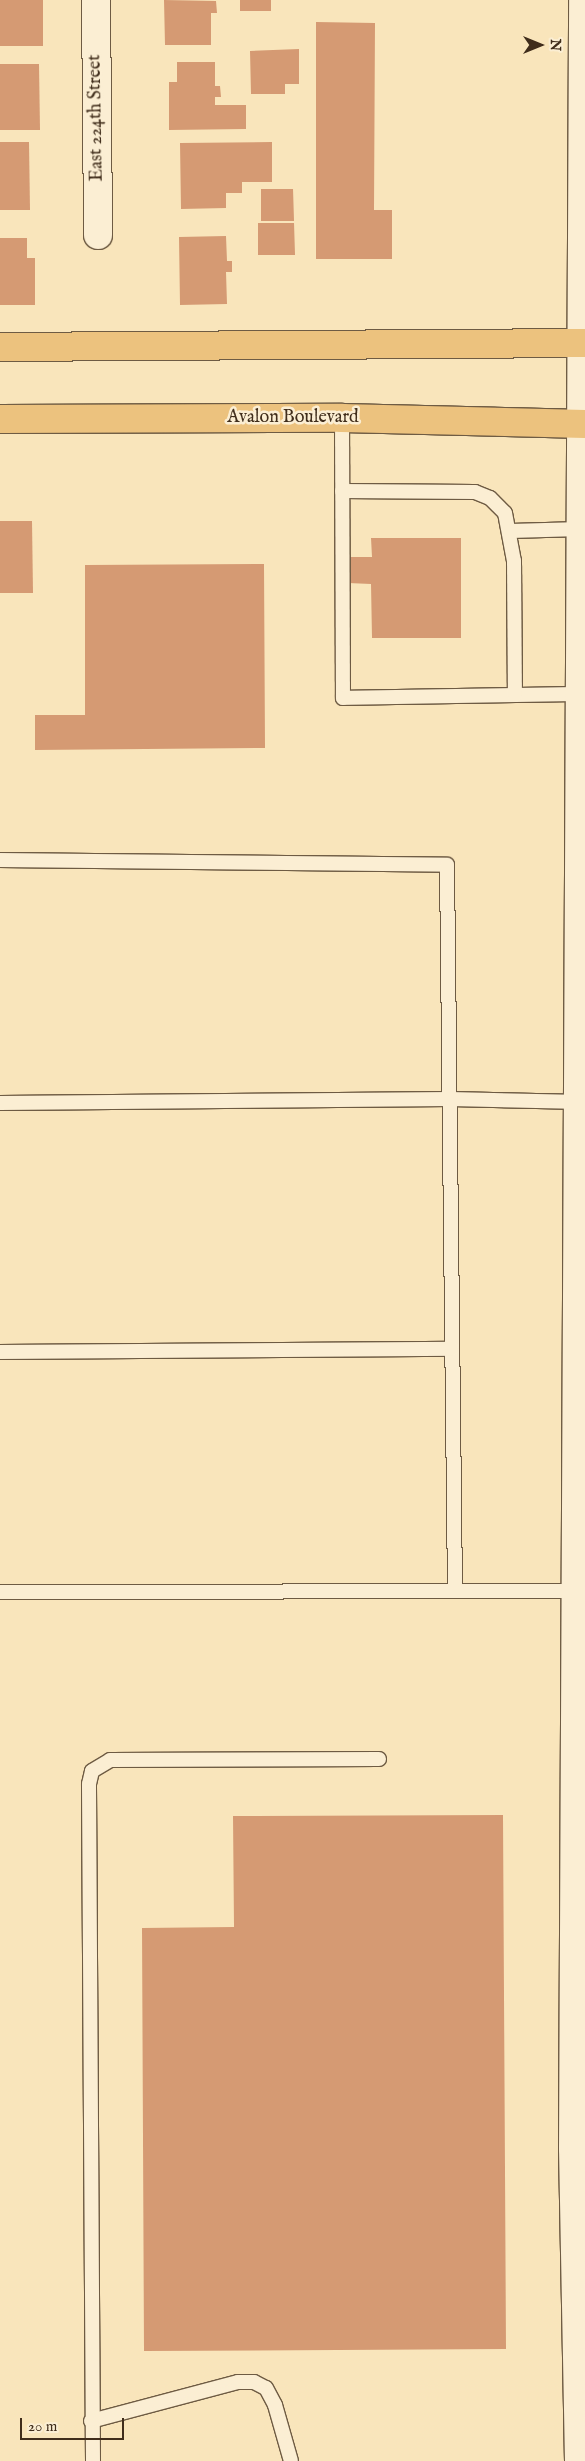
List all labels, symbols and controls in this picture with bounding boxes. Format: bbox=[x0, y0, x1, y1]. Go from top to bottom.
north arrow bbox=[515, 20, 565, 70]
text: N bbox=[546, 39, 564, 51]
street label: East 224th Street bbox=[85, 54, 109, 182]
street label: Avalon Boulevard bbox=[227, 407, 359, 429]
scale bar bbox=[22, 2408, 126, 2440]
text: 20 m bbox=[28, 2417, 57, 2436]

